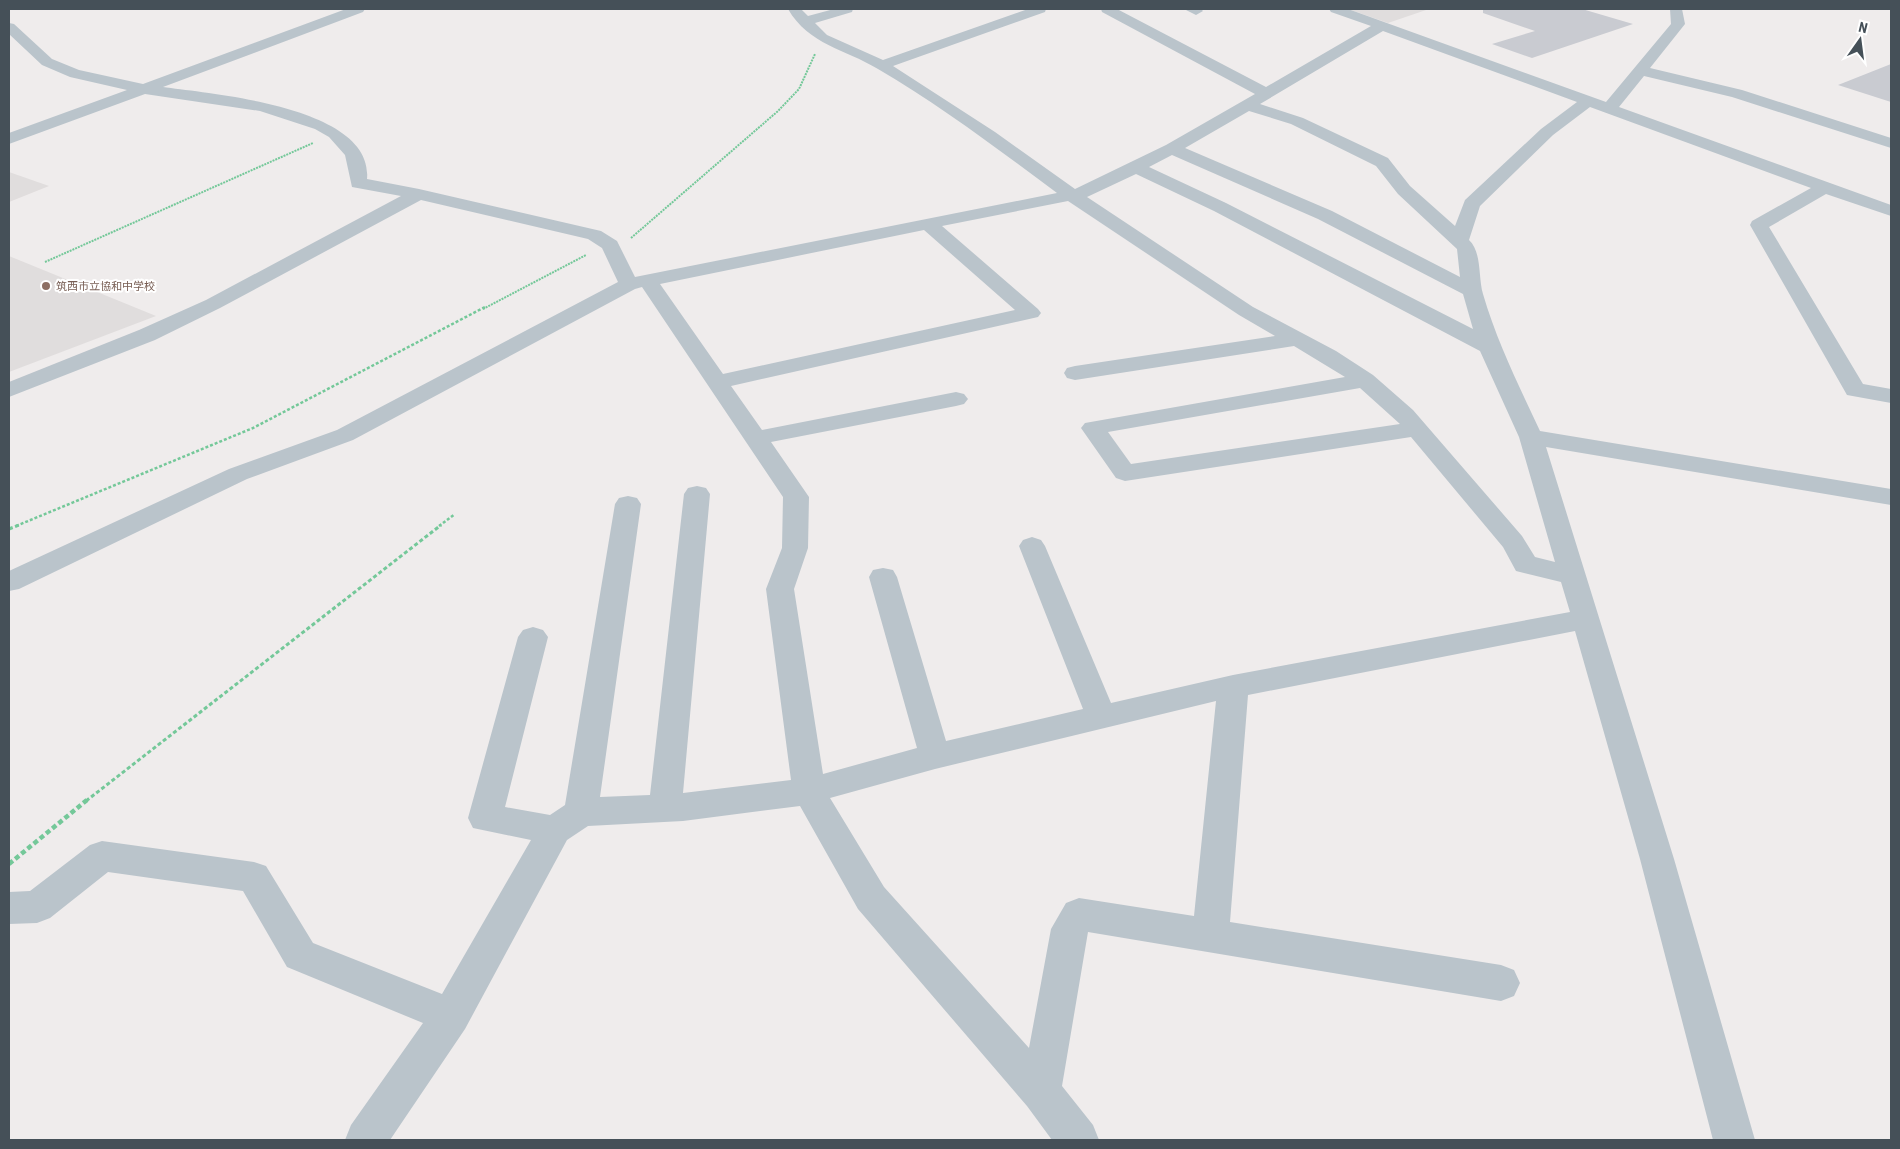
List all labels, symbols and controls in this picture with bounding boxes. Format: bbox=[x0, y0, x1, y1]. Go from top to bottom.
north arrow bbox=[1835, 15, 1885, 65]
text: N bbox=[1857, 19, 1869, 36]
marker: 筑西市立協和中学校 bbox=[40, 280, 52, 292]
place label: 筑西市立協和中学校 bbox=[56, 280, 155, 293]

